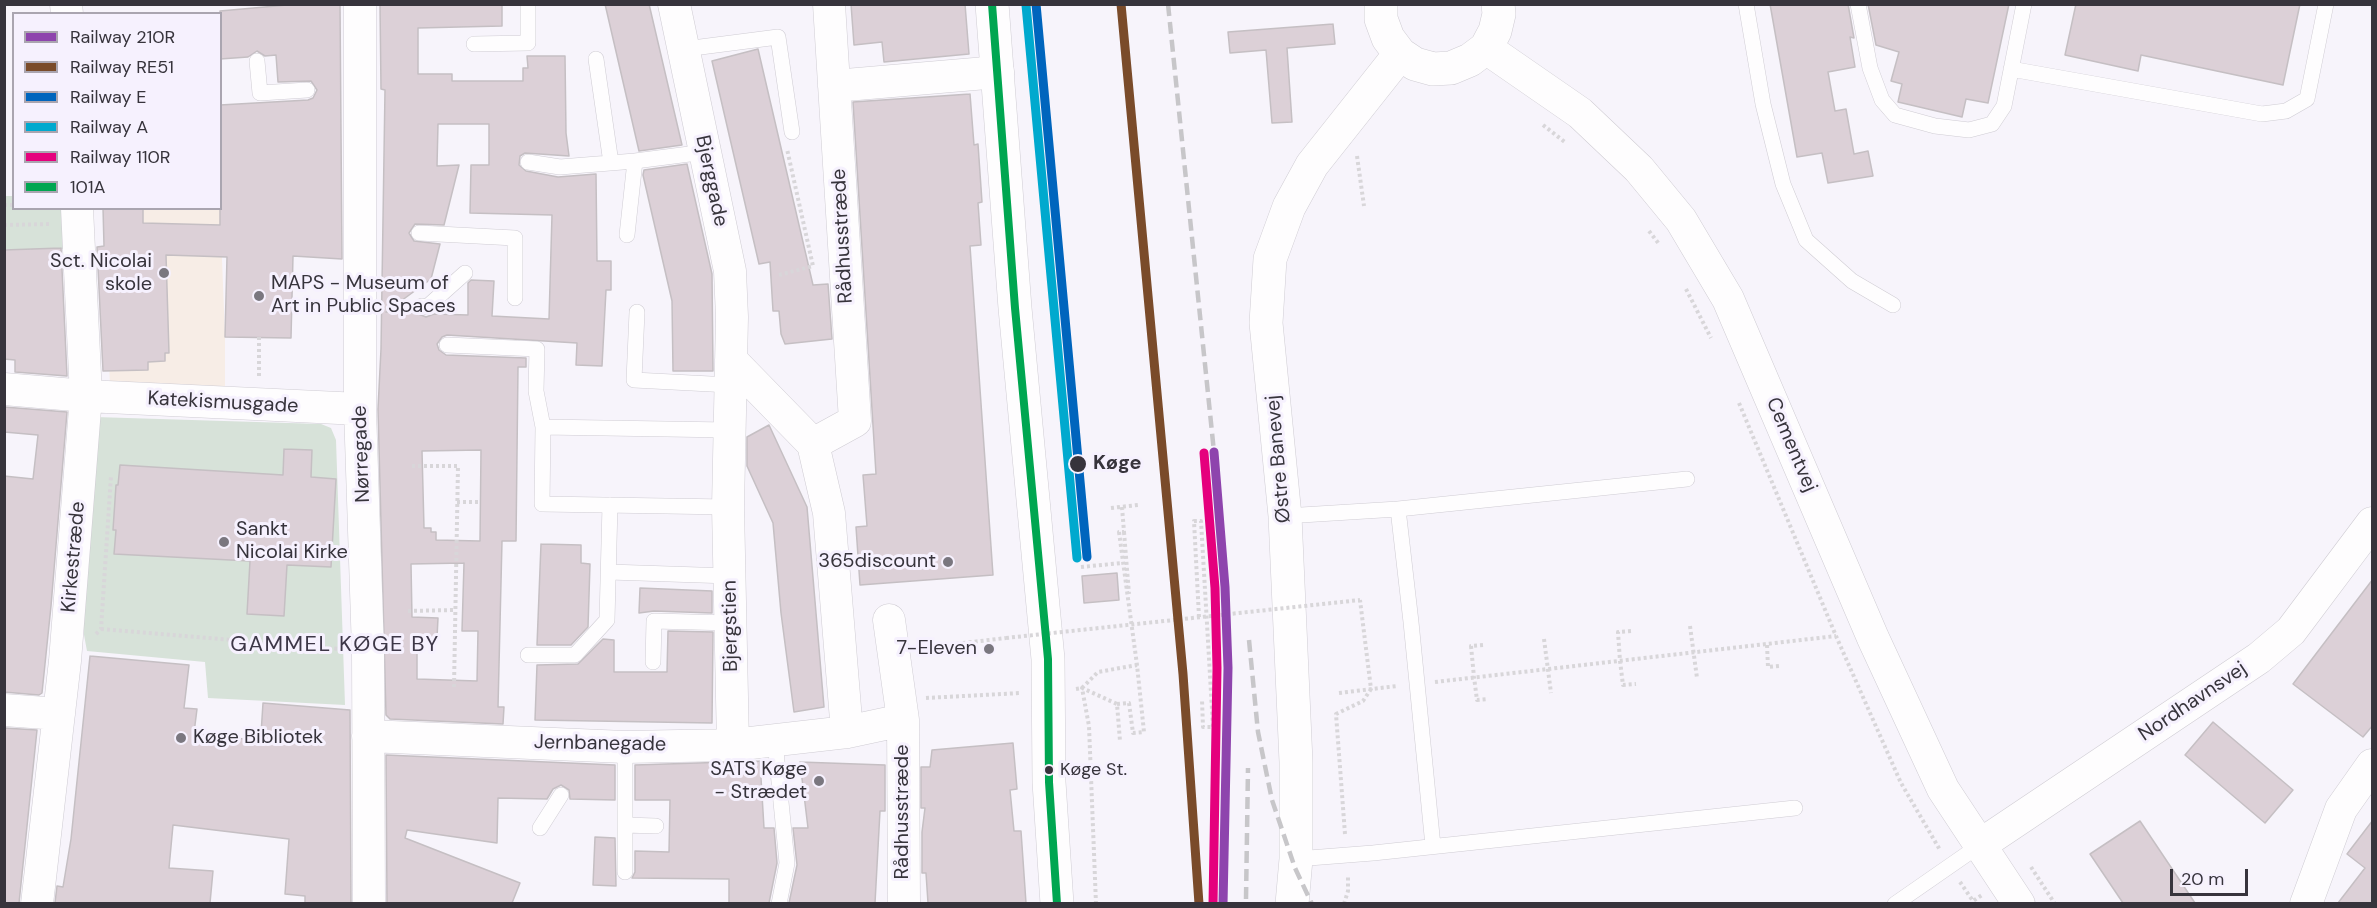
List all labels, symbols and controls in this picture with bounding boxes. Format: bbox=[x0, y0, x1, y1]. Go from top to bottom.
legend bbox=[12, 12, 222, 210]
text: Railway 210R bbox=[70, 25, 175, 49]
text: Railway RE51 bbox=[70, 55, 174, 79]
text: Railway E bbox=[70, 85, 146, 109]
text: Railway A bbox=[70, 115, 148, 139]
street label: Bjerggade bbox=[690, 133, 732, 229]
text: Railway 110R bbox=[70, 145, 171, 169]
street label: Rådhusstræde bbox=[827, 168, 859, 304]
text: 101A bbox=[70, 175, 106, 199]
place label: Sct. Nicolai skole bbox=[50, 250, 152, 297]
marker: Sct. Nicolai skole bbox=[157, 266, 171, 280]
place label: MAPS - Museum of Art in Public Spaces bbox=[271, 272, 456, 319]
marker: MAPS - Museum of Art in Public Spaces bbox=[252, 289, 266, 303]
street label: Katekismusgade bbox=[147, 387, 299, 419]
street label: Østre Banevej bbox=[1261, 394, 1297, 524]
street label: Cementvej bbox=[1760, 394, 1822, 496]
street label: Nørregade bbox=[348, 405, 376, 503]
place label: Køge bbox=[1093, 452, 1141, 476]
marker: Køge bbox=[1068, 454, 1088, 474]
street label: Kirkestræde bbox=[57, 500, 91, 614]
place label: Sankt Nicolai Kirke bbox=[236, 518, 348, 565]
marker: Sankt Nicolai Kirke bbox=[217, 535, 231, 549]
place label: 365discount bbox=[818, 550, 936, 574]
marker: 365discount bbox=[941, 555, 955, 569]
street label: Bjergstien bbox=[718, 580, 744, 672]
district label: GAMMEL KØGE BY bbox=[230, 632, 440, 658]
place label: 7-Eleven bbox=[897, 637, 977, 661]
marker: 7-Eleven bbox=[982, 642, 996, 656]
street label: Nordhavnsvej bbox=[2134, 657, 2252, 747]
place label: Køge Bibliotek bbox=[193, 726, 323, 750]
marker: Køge Bibliotek bbox=[174, 731, 188, 745]
street label: Jernbanegade bbox=[534, 731, 666, 757]
street label: Rådhusstræde bbox=[891, 744, 915, 880]
place label: SATS Køge - Strædet bbox=[710, 758, 807, 805]
place label: Køge St. bbox=[1060, 759, 1127, 781]
marker: Køge St. bbox=[1043, 764, 1055, 776]
marker: SATS Køge - Strædet bbox=[812, 774, 826, 788]
scale bar bbox=[2173, 857, 2251, 895]
text: 20 m bbox=[2181, 867, 2224, 891]

